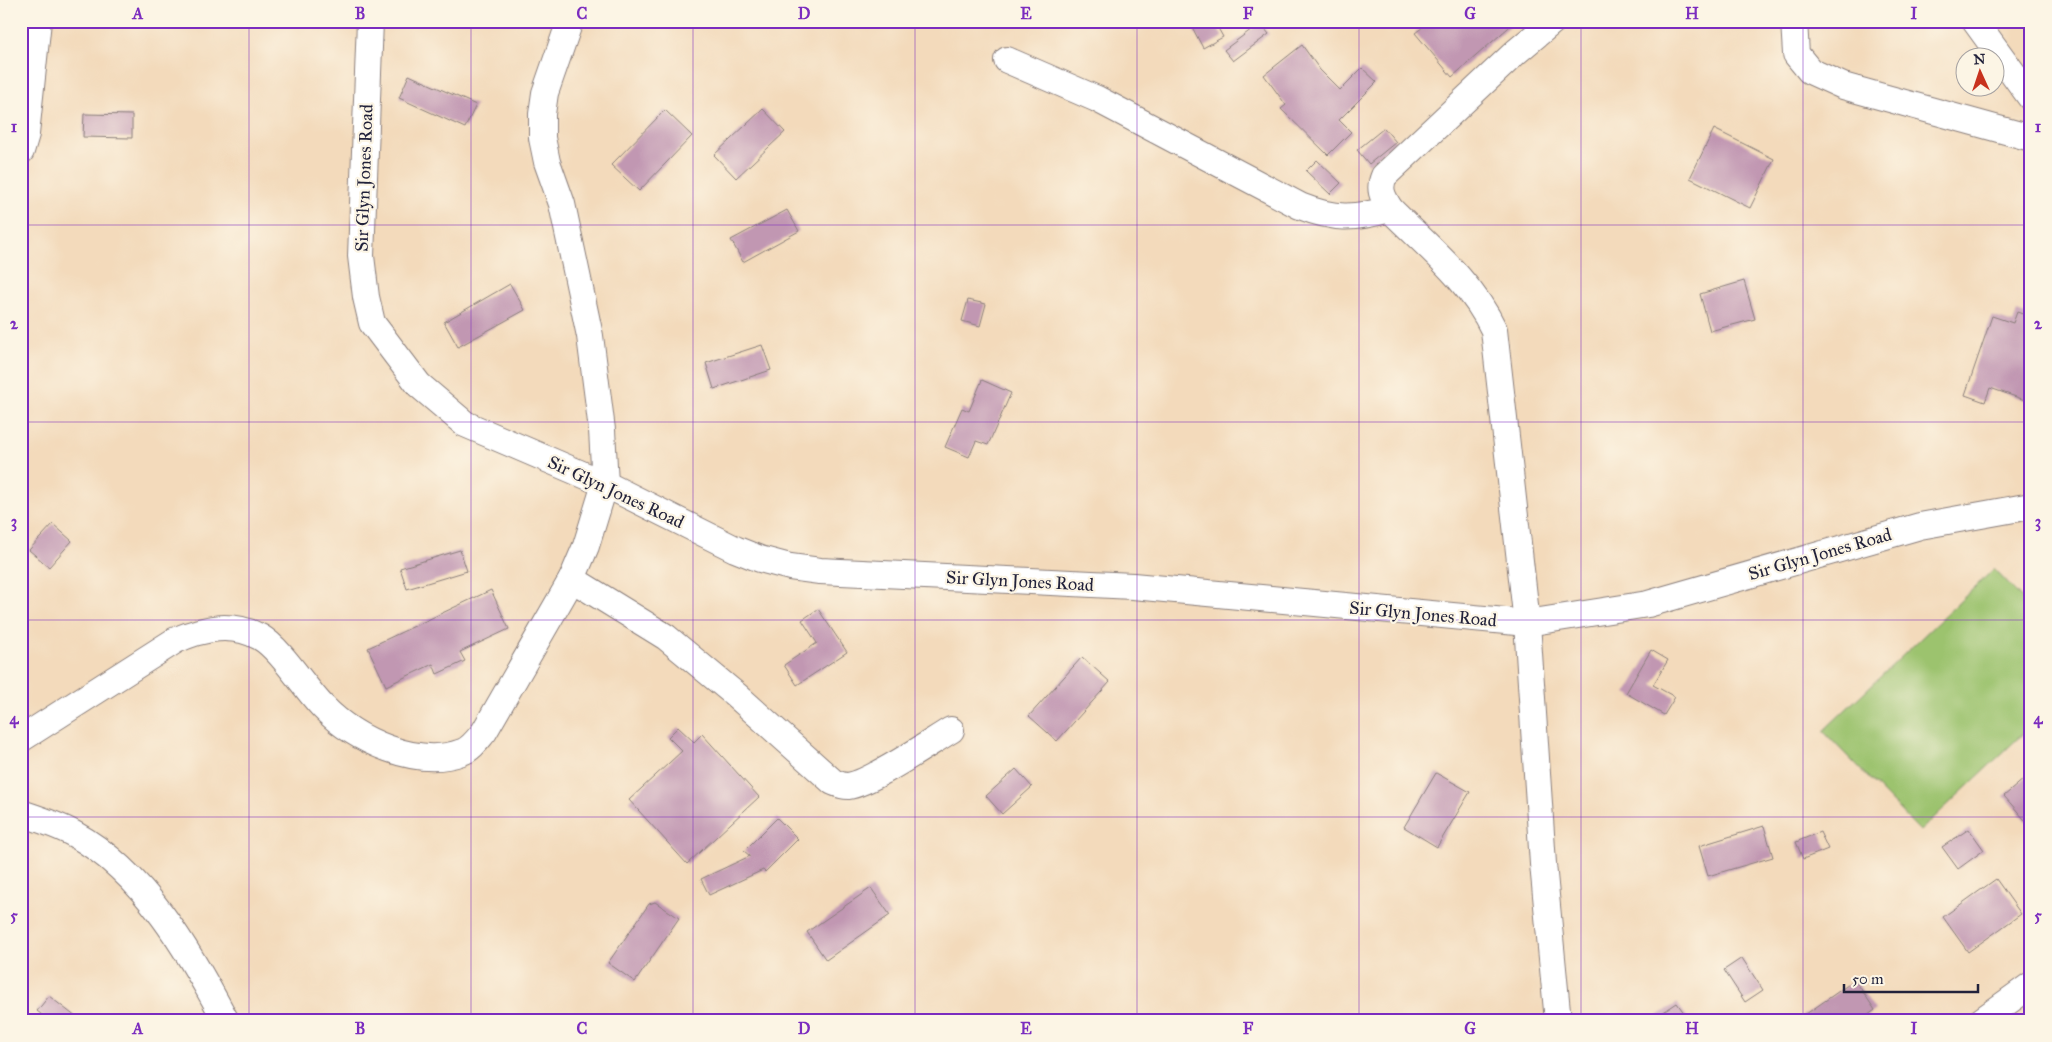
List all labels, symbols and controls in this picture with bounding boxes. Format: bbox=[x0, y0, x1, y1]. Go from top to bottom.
text: A bbox=[132, 4, 144, 23]
text: B bbox=[355, 4, 365, 23]
text: C bbox=[577, 4, 588, 23]
text: D bbox=[798, 4, 811, 23]
text: E bbox=[1020, 4, 1032, 23]
text: F bbox=[1243, 4, 1254, 23]
text: G bbox=[1464, 4, 1476, 23]
text: H bbox=[1685, 4, 1699, 23]
text: I bbox=[1911, 4, 1918, 23]
north arrow bbox=[1954, 48, 2004, 98]
text: N bbox=[1973, 51, 1986, 68]
street label: Sir Glyn Jones Road bbox=[350, 104, 379, 252]
text: 1 bbox=[11, 117, 18, 136]
text: 1 bbox=[2035, 117, 2042, 136]
text: 2 bbox=[10, 314, 19, 333]
text: 2 bbox=[2034, 314, 2043, 333]
street label: Sir Glyn Jones Road bbox=[544, 451, 688, 534]
text: 3 bbox=[11, 512, 17, 532]
text: 3 bbox=[2035, 512, 2041, 532]
street label: Sir Glyn Jones Road bbox=[1746, 523, 1894, 586]
street label: Sir Glyn Jones Road bbox=[946, 566, 1094, 597]
street label: Sir Glyn Jones Road bbox=[1348, 597, 1498, 632]
text: 4 bbox=[10, 709, 20, 729]
text: 4 bbox=[2034, 709, 2044, 729]
text: 5 bbox=[10, 906, 18, 925]
text: 5 bbox=[2034, 906, 2042, 925]
scale bar bbox=[1844, 962, 1978, 994]
text: 50 m bbox=[1852, 970, 1884, 988]
text: A bbox=[132, 1019, 144, 1038]
text: B bbox=[355, 1019, 365, 1038]
text: C bbox=[577, 1019, 588, 1038]
text: D bbox=[798, 1019, 811, 1038]
text: E bbox=[1020, 1019, 1032, 1038]
text: F bbox=[1243, 1019, 1254, 1038]
text: G bbox=[1464, 1019, 1476, 1038]
text: H bbox=[1685, 1019, 1699, 1038]
text: I bbox=[1911, 1019, 1918, 1038]

